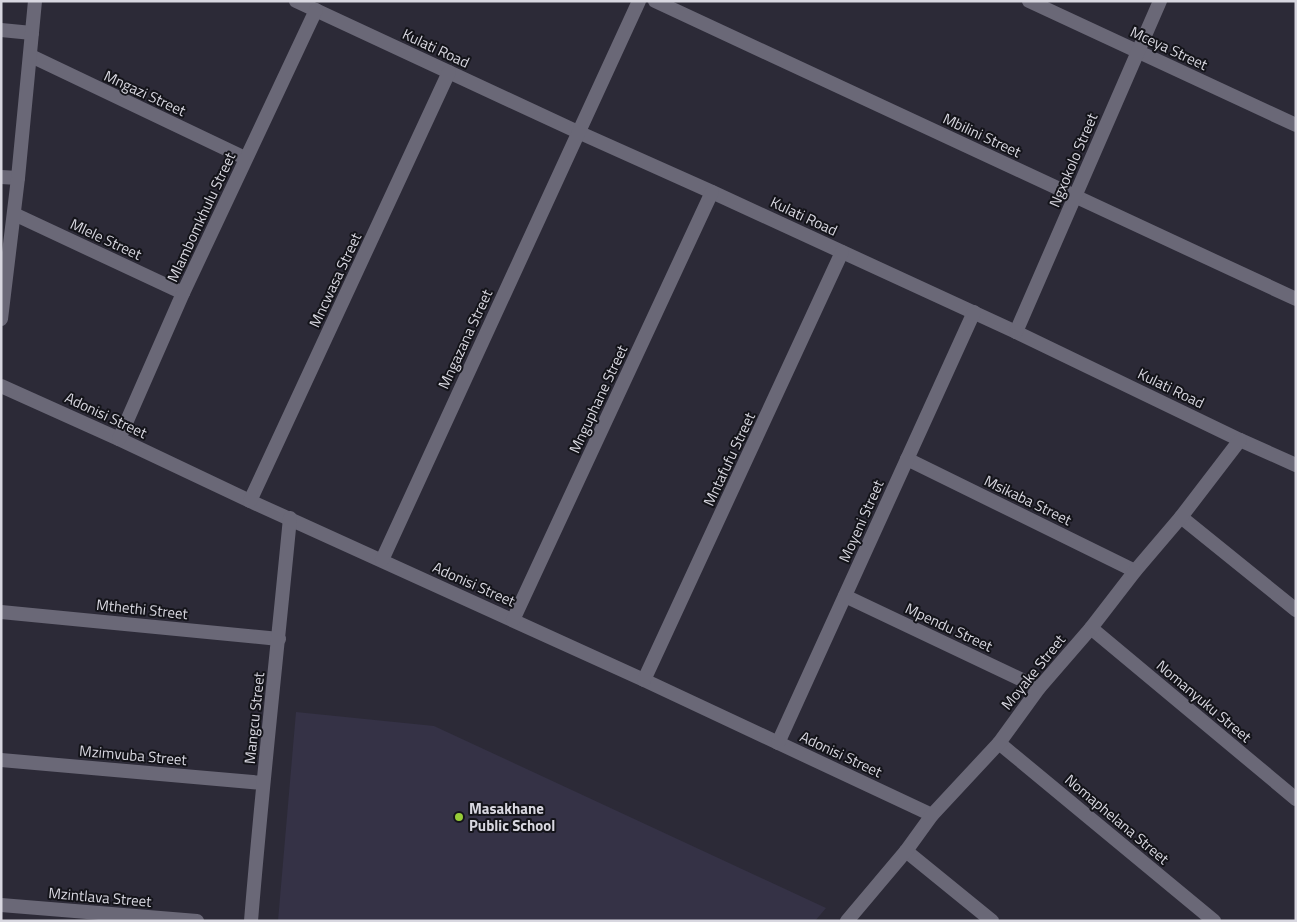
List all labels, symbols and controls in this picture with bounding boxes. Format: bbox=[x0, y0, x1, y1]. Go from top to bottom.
street label: Mceya Street bbox=[1127, 20, 1212, 76]
street label: Kulati Road bbox=[399, 22, 473, 74]
street label: Mngazi Street bbox=[100, 64, 190, 122]
street label: Mbilini Street bbox=[939, 107, 1026, 163]
street label: Ngxokolo Street bbox=[1043, 109, 1104, 211]
street label: Mlambomkhulu Street bbox=[161, 148, 242, 286]
street label: Kulati Road bbox=[767, 190, 841, 242]
street label: Mlele Street bbox=[66, 212, 146, 266]
street label: Mncwasa Street bbox=[303, 228, 367, 331]
street label: Mngazana Street bbox=[432, 285, 499, 393]
street label: Mnguphane Street bbox=[563, 340, 634, 457]
street label: Kulati Road bbox=[1134, 362, 1208, 414]
street label: Adonisi Street bbox=[61, 386, 152, 444]
street label: Mntafufu Street bbox=[697, 408, 761, 510]
street label: Msikaba Street bbox=[980, 469, 1076, 531]
street label: Moyeni Street bbox=[833, 475, 890, 566]
street label: Adonisi Street bbox=[429, 556, 520, 613]
street label: Mthethi Street bbox=[95, 593, 190, 625]
street label: Mpendu Street bbox=[902, 597, 997, 658]
street label: Moyake Street bbox=[995, 629, 1071, 715]
street label: Nomanyuku Street bbox=[1151, 654, 1257, 748]
street label: Mangcu Street bbox=[238, 670, 270, 765]
street label: Adonisi Street bbox=[796, 725, 887, 783]
street label: Mzimvuba Street bbox=[78, 739, 188, 771]
street label: Nomaphelana Street bbox=[1060, 768, 1175, 870]
place label: Masakhane Public School bbox=[469, 797, 555, 837]
marker: Masakhane Public School bbox=[453, 811, 465, 823]
street label: Mzintlava Street bbox=[47, 881, 153, 913]

